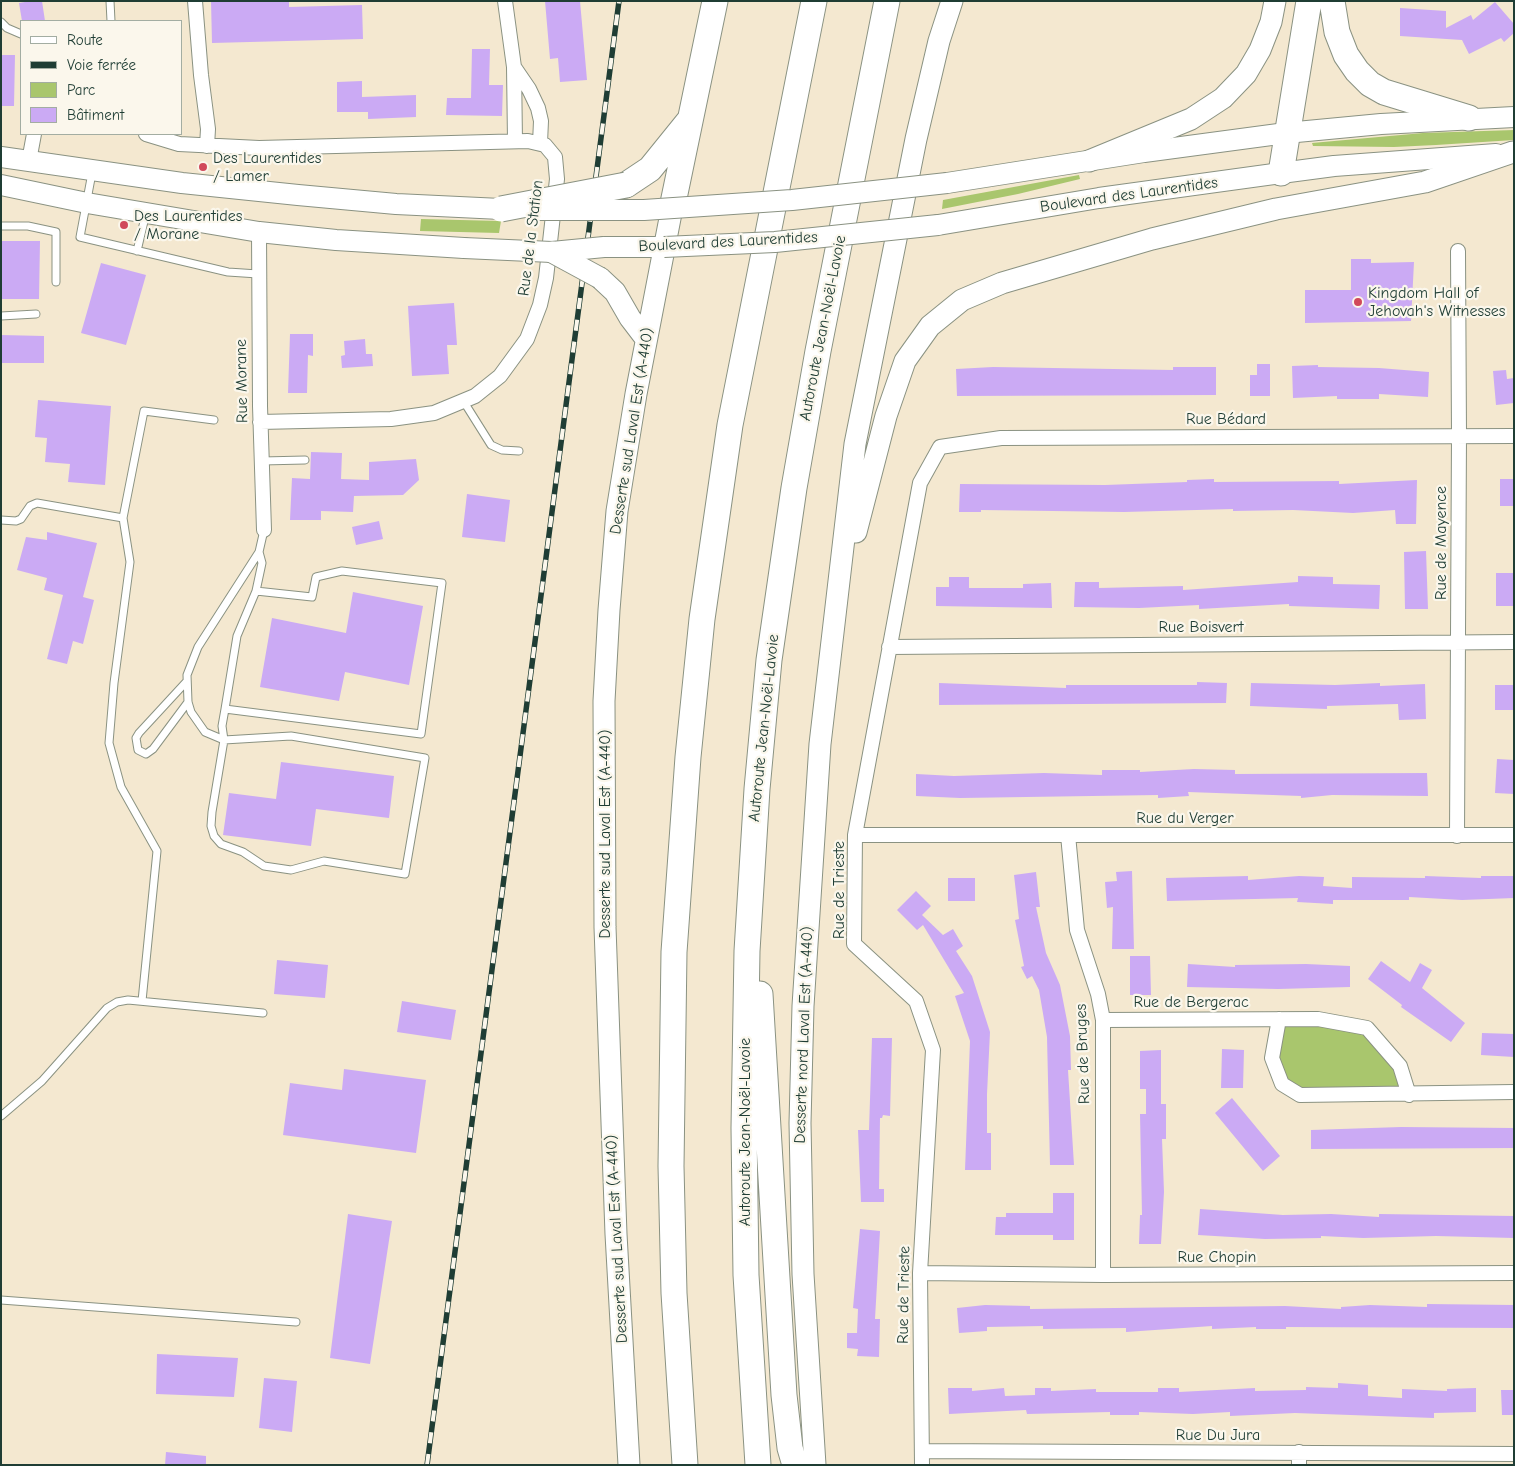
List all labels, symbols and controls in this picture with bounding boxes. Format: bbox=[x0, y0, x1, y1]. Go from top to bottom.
legend bbox=[20, 20, 182, 135]
text: Route bbox=[67, 31, 103, 49]
text: Voie ferrée bbox=[67, 56, 136, 74]
text: Parc bbox=[67, 81, 95, 99]
text: Bâtiment bbox=[67, 106, 124, 124]
place label: Des Laurentides / Lamer bbox=[213, 148, 322, 186]
marker: Des Laurentides / Lamer bbox=[197, 161, 209, 173]
street label: Boulevard des Laurentides bbox=[1039, 173, 1219, 217]
street label: Rue de la Station bbox=[514, 179, 548, 297]
place label: Des Laurentides / Morane bbox=[134, 206, 243, 244]
marker: Des Laurentides / Morane bbox=[118, 219, 130, 231]
street label: Boulevard des Laurentides bbox=[638, 228, 818, 256]
street label: Autoroute Jean-Noël-Lavoie bbox=[796, 234, 850, 422]
place label: Kingdom Hall of Jehovah's Witnesses bbox=[1368, 283, 1505, 321]
marker: Kingdom Hall of Jehovah's Witnesses bbox=[1352, 296, 1364, 308]
street label: Desserte sud Laval Est (A-440) bbox=[606, 326, 658, 536]
street label: Rue Morane bbox=[232, 339, 252, 423]
street label: Rue Bédard bbox=[1186, 409, 1266, 429]
street label: Rue de Mayence bbox=[1431, 486, 1451, 600]
street label: Rue Boisvert bbox=[1158, 617, 1244, 637]
street label: Autoroute Jean-Noël-Lavoie bbox=[745, 633, 783, 823]
street label: Desserte sud Laval Est (A-440) bbox=[595, 730, 615, 938]
street label: Rue du Verger bbox=[1136, 808, 1234, 828]
street label: Rue de Trieste bbox=[829, 841, 849, 939]
street label: Desserte nord Laval Est (A-440) bbox=[791, 926, 817, 1144]
street label: Rue de Bergerac bbox=[1133, 992, 1249, 1012]
street label: Rue de Bruges bbox=[1072, 1003, 1094, 1105]
street label: Autoroute Jean-Noël-Lavoie bbox=[735, 1038, 755, 1226]
street label: Desserte sud Laval Est (A-440) bbox=[602, 1134, 632, 1344]
street label: Rue de Trieste bbox=[894, 1246, 914, 1344]
street label: Rue Chopin bbox=[1178, 1247, 1256, 1267]
street label: Rue Du Jura bbox=[1176, 1425, 1260, 1445]

